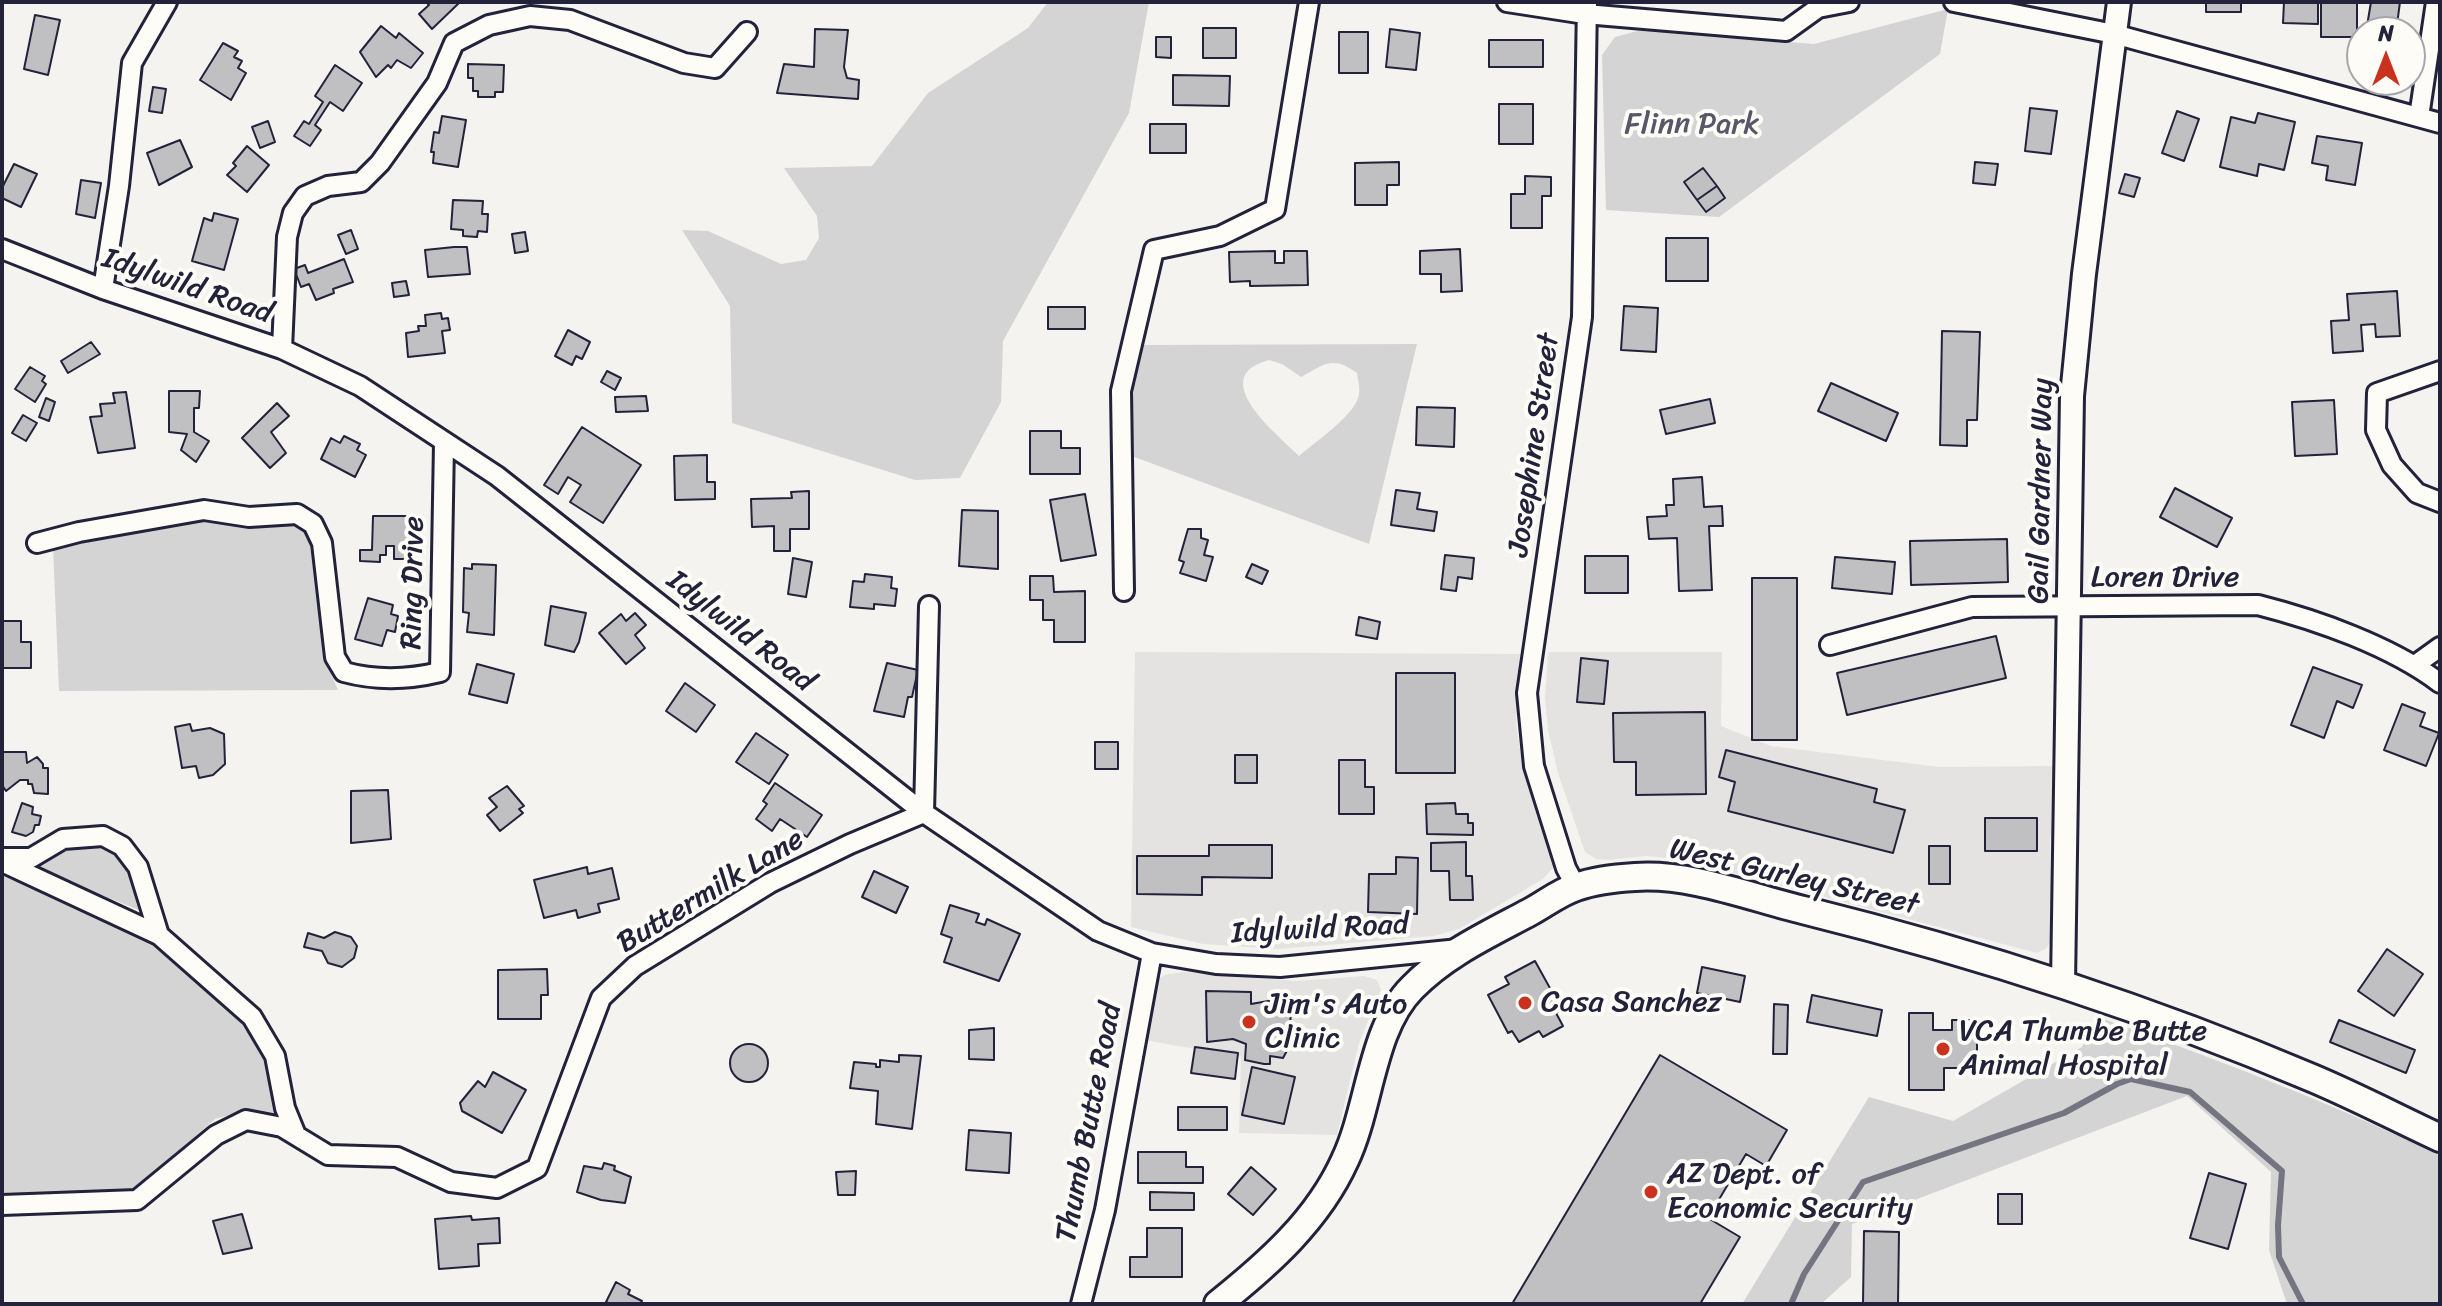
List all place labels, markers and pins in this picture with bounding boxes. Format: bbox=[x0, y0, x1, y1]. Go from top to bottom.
place label: Casa Sanchez bbox=[1541, 985, 1722, 1021]
place label: Jim's Auto Clinic bbox=[1265, 987, 1407, 1058]
marker: Casa Sanchez bbox=[1516, 994, 1534, 1012]
marker: Jim's Auto Clinic bbox=[1240, 1013, 1258, 1031]
place label: VCA Thumbe Butte Animal Hospital bbox=[1959, 1014, 2207, 1084]
marker: VCA Thumbe Butte Animal Hospital bbox=[1934, 1040, 1952, 1058]
place label: AZ Dept. of Economic Security bbox=[1667, 1157, 1913, 1228]
marker: AZ Dept. of Economic Security bbox=[1642, 1183, 1660, 1201]

